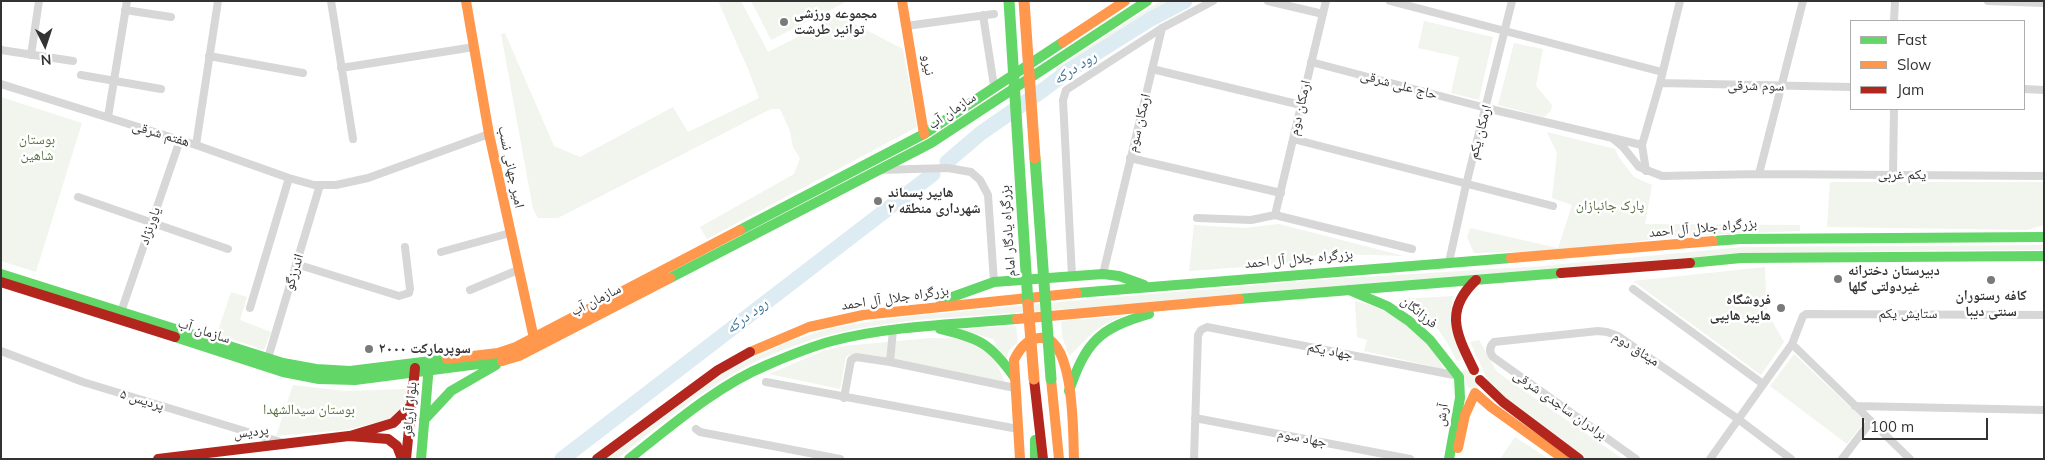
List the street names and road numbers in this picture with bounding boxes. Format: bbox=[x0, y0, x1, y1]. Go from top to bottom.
street label: نیرو bbox=[918, 53, 938, 77]
street label: حاج علی شرقی bbox=[1359, 67, 1439, 103]
street label: سوم شرقی bbox=[1728, 77, 1784, 95]
street label: ارمکان دوم bbox=[1286, 79, 1314, 137]
street label: سازمان آب bbox=[925, 89, 979, 133]
street label: ارمکان سوم bbox=[1124, 92, 1154, 154]
street label: ارمکان یکم bbox=[1465, 103, 1495, 161]
street label: هفتم شرقی bbox=[130, 117, 192, 151]
street label: امیر جهانی نسب bbox=[494, 124, 528, 210]
street label: یکم غربی bbox=[1878, 167, 1926, 183]
street label: بزرگراه یادگار امام bbox=[996, 185, 1020, 277]
street label: یاورنژاد bbox=[136, 205, 164, 247]
street label: بزرگراه جلال آل احمد bbox=[1648, 215, 1758, 241]
street label: بزرگراه جلال آل احمد bbox=[1244, 246, 1354, 272]
street label: اندرزگو bbox=[281, 252, 307, 292]
street label: سازمان آب bbox=[568, 280, 624, 320]
street label: بزرگراه جلال آل احمد bbox=[840, 282, 950, 314]
street label: فرزانگان bbox=[1397, 292, 1441, 332]
street label: ستایش یکم bbox=[1878, 306, 1938, 322]
street label: سازمان آب bbox=[176, 315, 232, 347]
street label: میثاق دوم bbox=[1610, 328, 1662, 370]
street label: جهاد یکم bbox=[1306, 338, 1354, 364]
street label: برادران ساجدی شرقی bbox=[1510, 367, 1610, 443]
street label: بلوار آریافر bbox=[399, 381, 421, 437]
street label: پردیس ۵ bbox=[118, 385, 166, 415]
street label: آرش bbox=[1432, 402, 1452, 428]
street label: پردیس bbox=[232, 422, 270, 442]
street label: جهاد سوم bbox=[1276, 425, 1328, 451]

